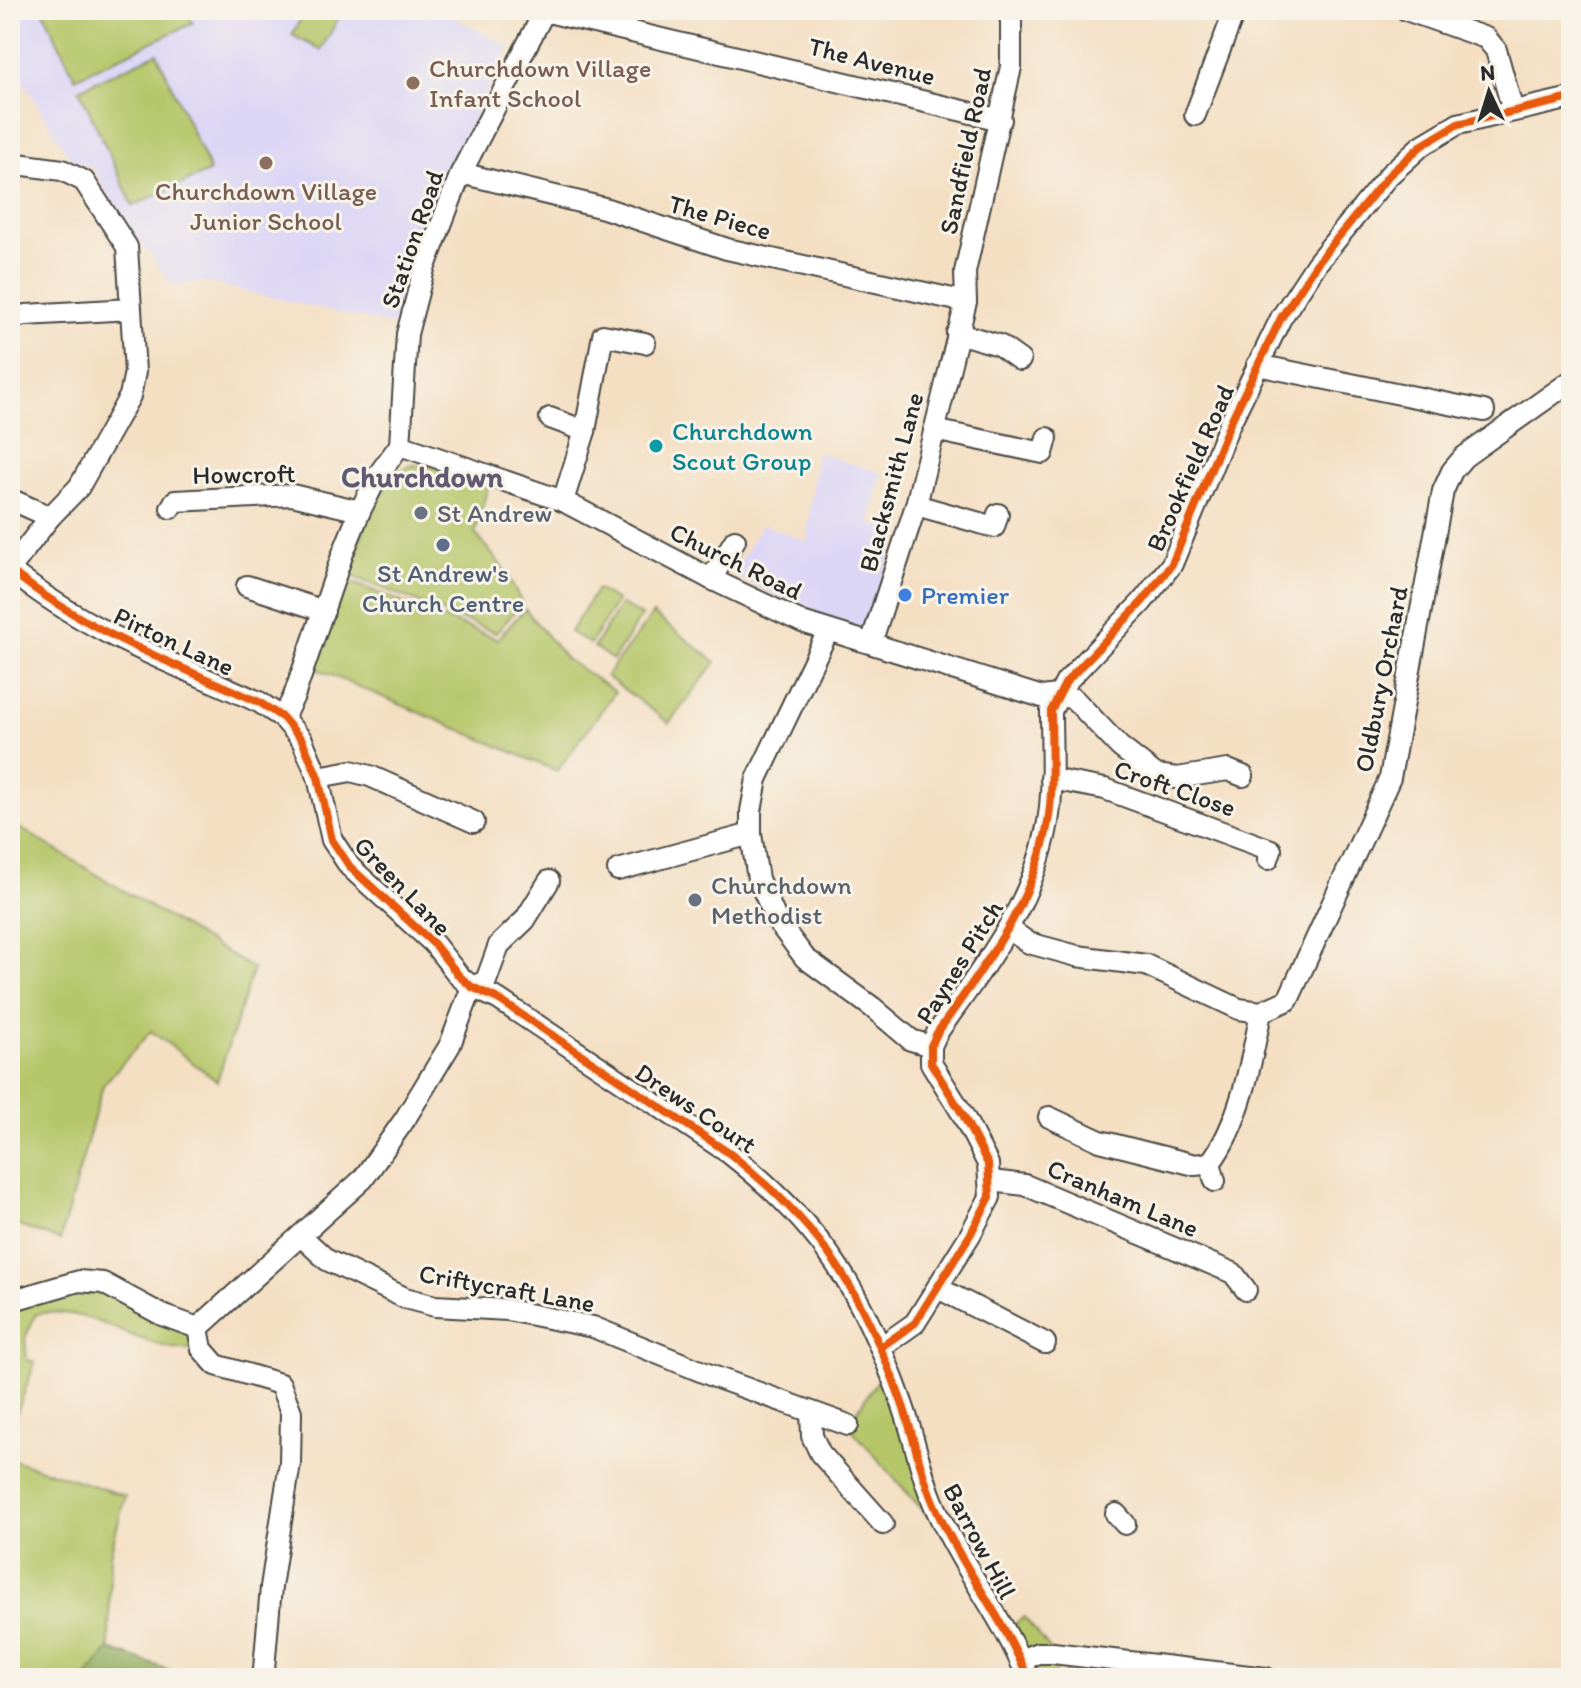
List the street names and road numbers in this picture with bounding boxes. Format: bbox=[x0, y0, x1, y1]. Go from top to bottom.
street label: The Avenue bbox=[805, 30, 939, 92]
street label: Sandfield Road bbox=[932, 65, 998, 237]
street label: Station Road bbox=[373, 165, 451, 312]
street label: The Piece bbox=[665, 187, 775, 247]
street label: Brookfield Road bbox=[1139, 380, 1241, 556]
street label: Blacksmith Lane bbox=[852, 389, 930, 575]
street label: Howcroft bbox=[192, 457, 296, 491]
street label: Church Road bbox=[665, 515, 807, 607]
street label: Oldbury Orchard bbox=[1347, 582, 1415, 775]
street label: Pirton Lane bbox=[109, 599, 239, 683]
street label: Croft Close bbox=[1110, 752, 1240, 824]
street label: Green Lane bbox=[348, 829, 458, 943]
street label: Paynes Pitch bbox=[908, 894, 1010, 1030]
street label: Drews Court bbox=[629, 1056, 763, 1160]
street label: Cranham Lane bbox=[1042, 1152, 1204, 1244]
street label: Criftycraft Lane bbox=[417, 1257, 597, 1319]
street label: Barrow Hill bbox=[936, 1478, 1024, 1604]

